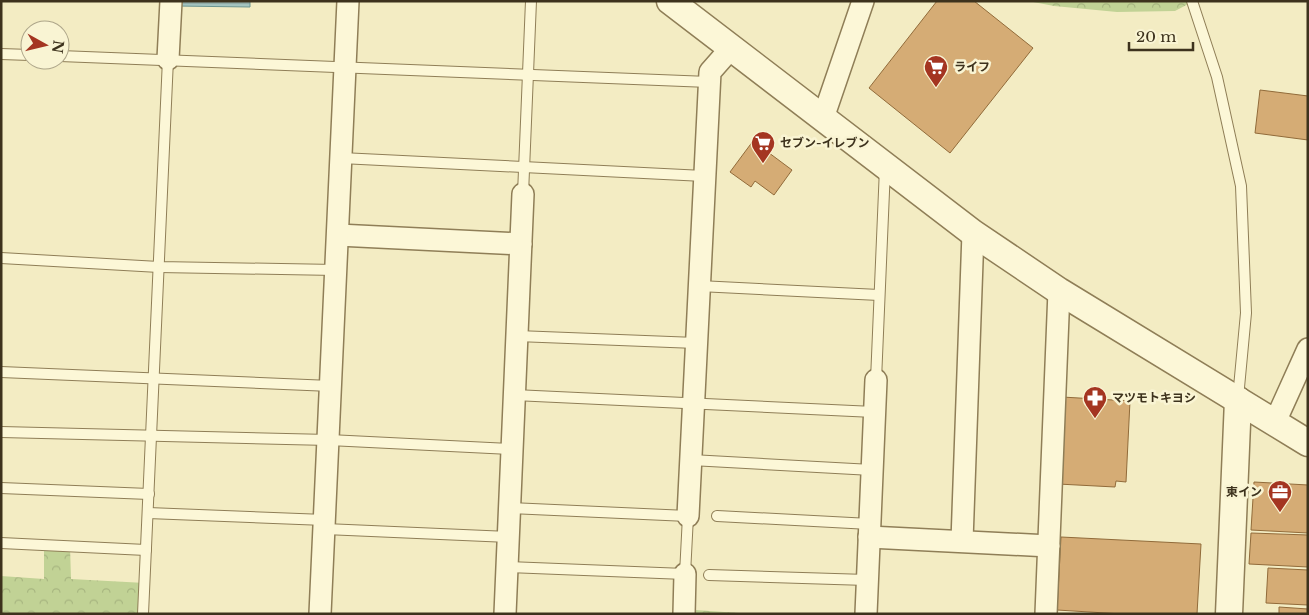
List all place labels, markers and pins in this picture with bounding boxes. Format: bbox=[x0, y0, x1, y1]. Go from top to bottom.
supermarket icon: ライフ bbox=[923, 54, 949, 88]
place label: ライフ bbox=[954, 59, 990, 74]
supermarket icon: セブン-イレブン bbox=[750, 130, 776, 164]
place label: セブン-イレブン bbox=[780, 135, 870, 150]
pharmacy icon: マツモトキヨシ bbox=[1082, 385, 1108, 419]
place label: マツモトキヨシ bbox=[1112, 390, 1196, 405]
office icon: 東イン bbox=[1267, 479, 1293, 513]
place label: 東イン bbox=[1226, 484, 1262, 499]

